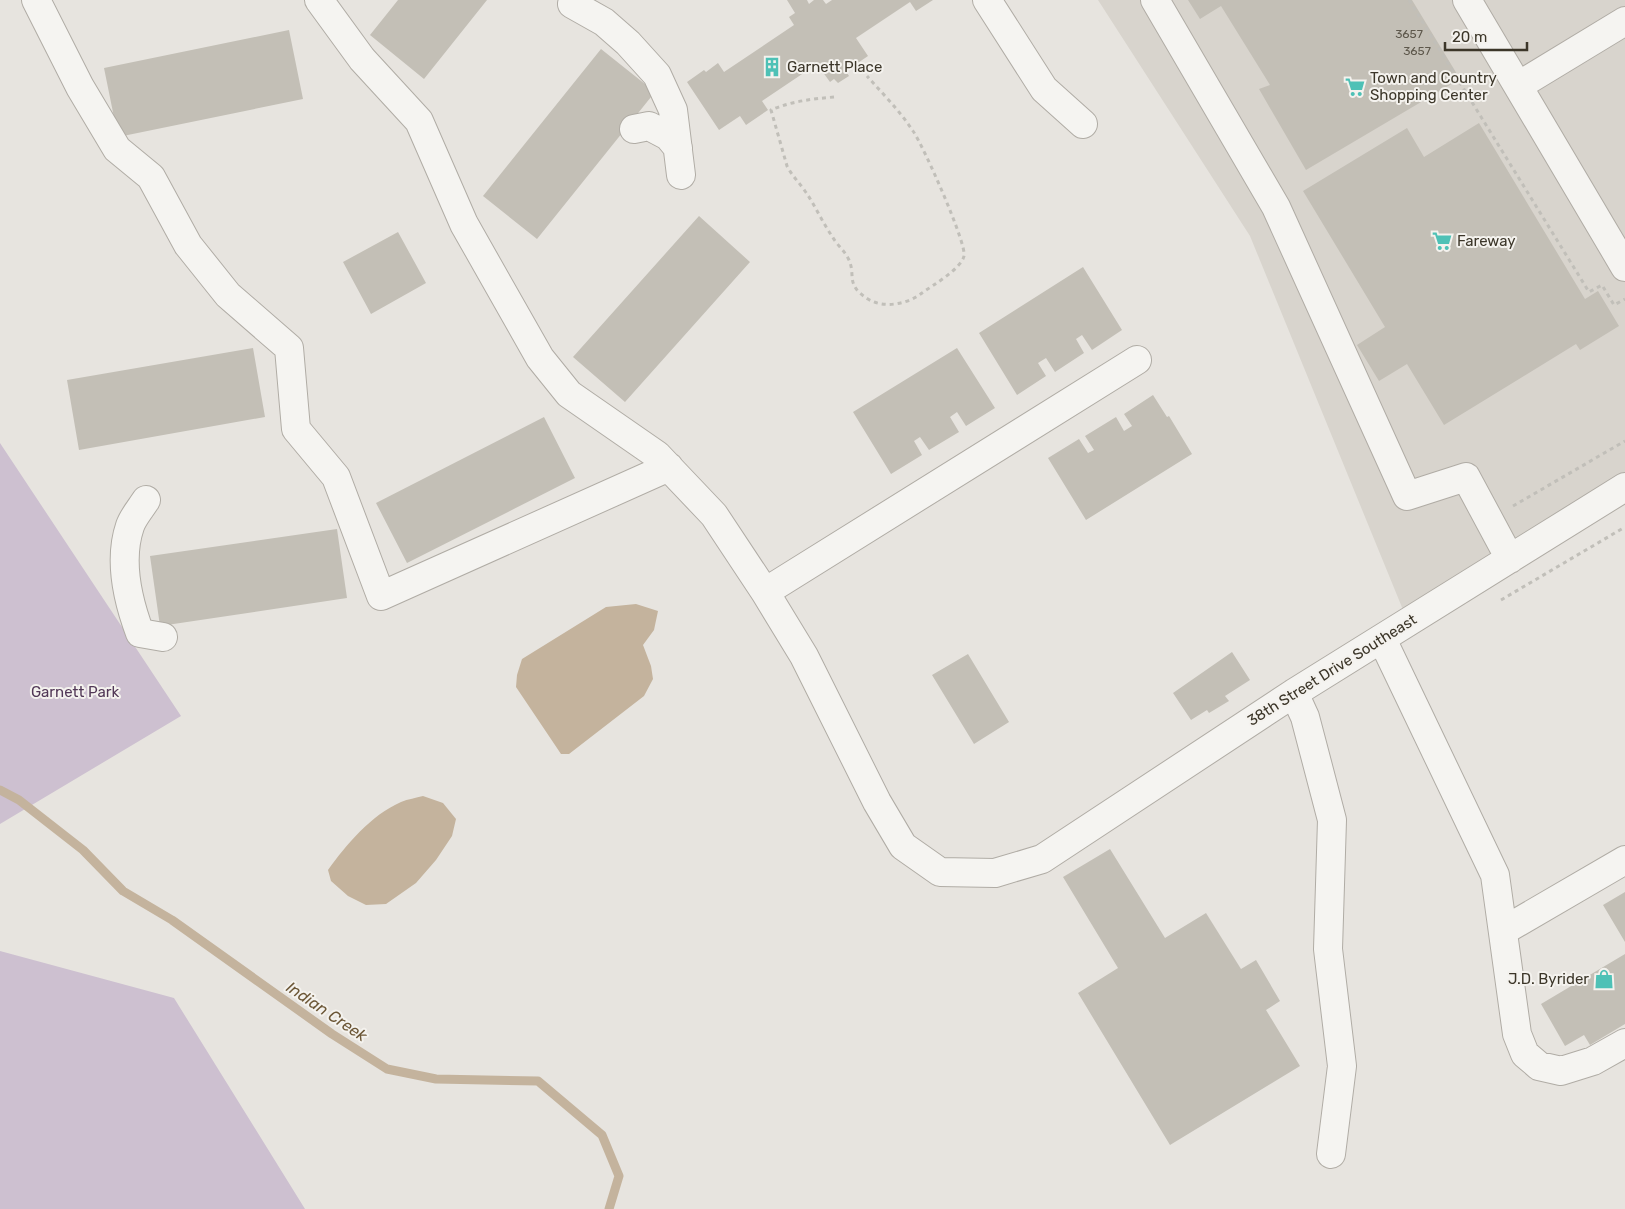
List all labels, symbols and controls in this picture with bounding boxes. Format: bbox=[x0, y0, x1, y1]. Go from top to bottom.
scale bar bbox=[1445, 20, 1528, 52]
house number: 3657 bbox=[1395, 27, 1423, 41]
text: 20 m bbox=[1452, 28, 1487, 46]
house number: 3657 bbox=[1403, 44, 1431, 58]
building icon: Garnett Place bbox=[761, 56, 783, 78]
place label: Garnett Place bbox=[787, 58, 882, 76]
place label: Town and Country Shopping Center bbox=[1370, 69, 1497, 104]
supermarket icon: Town and Country Shopping Center bbox=[1344, 76, 1366, 98]
supermarket icon: Fareway bbox=[1431, 230, 1453, 252]
place label: Fareway bbox=[1457, 232, 1516, 250]
street label: 38th Street Drive Southeast bbox=[1244, 610, 1420, 730]
park label: Garnett Park bbox=[31, 683, 119, 701]
shop icon: J.D. Byrider bbox=[1593, 968, 1615, 990]
place label: J.D. Byrider bbox=[1508, 970, 1589, 988]
water label: Indian Creek bbox=[283, 977, 371, 1046]

